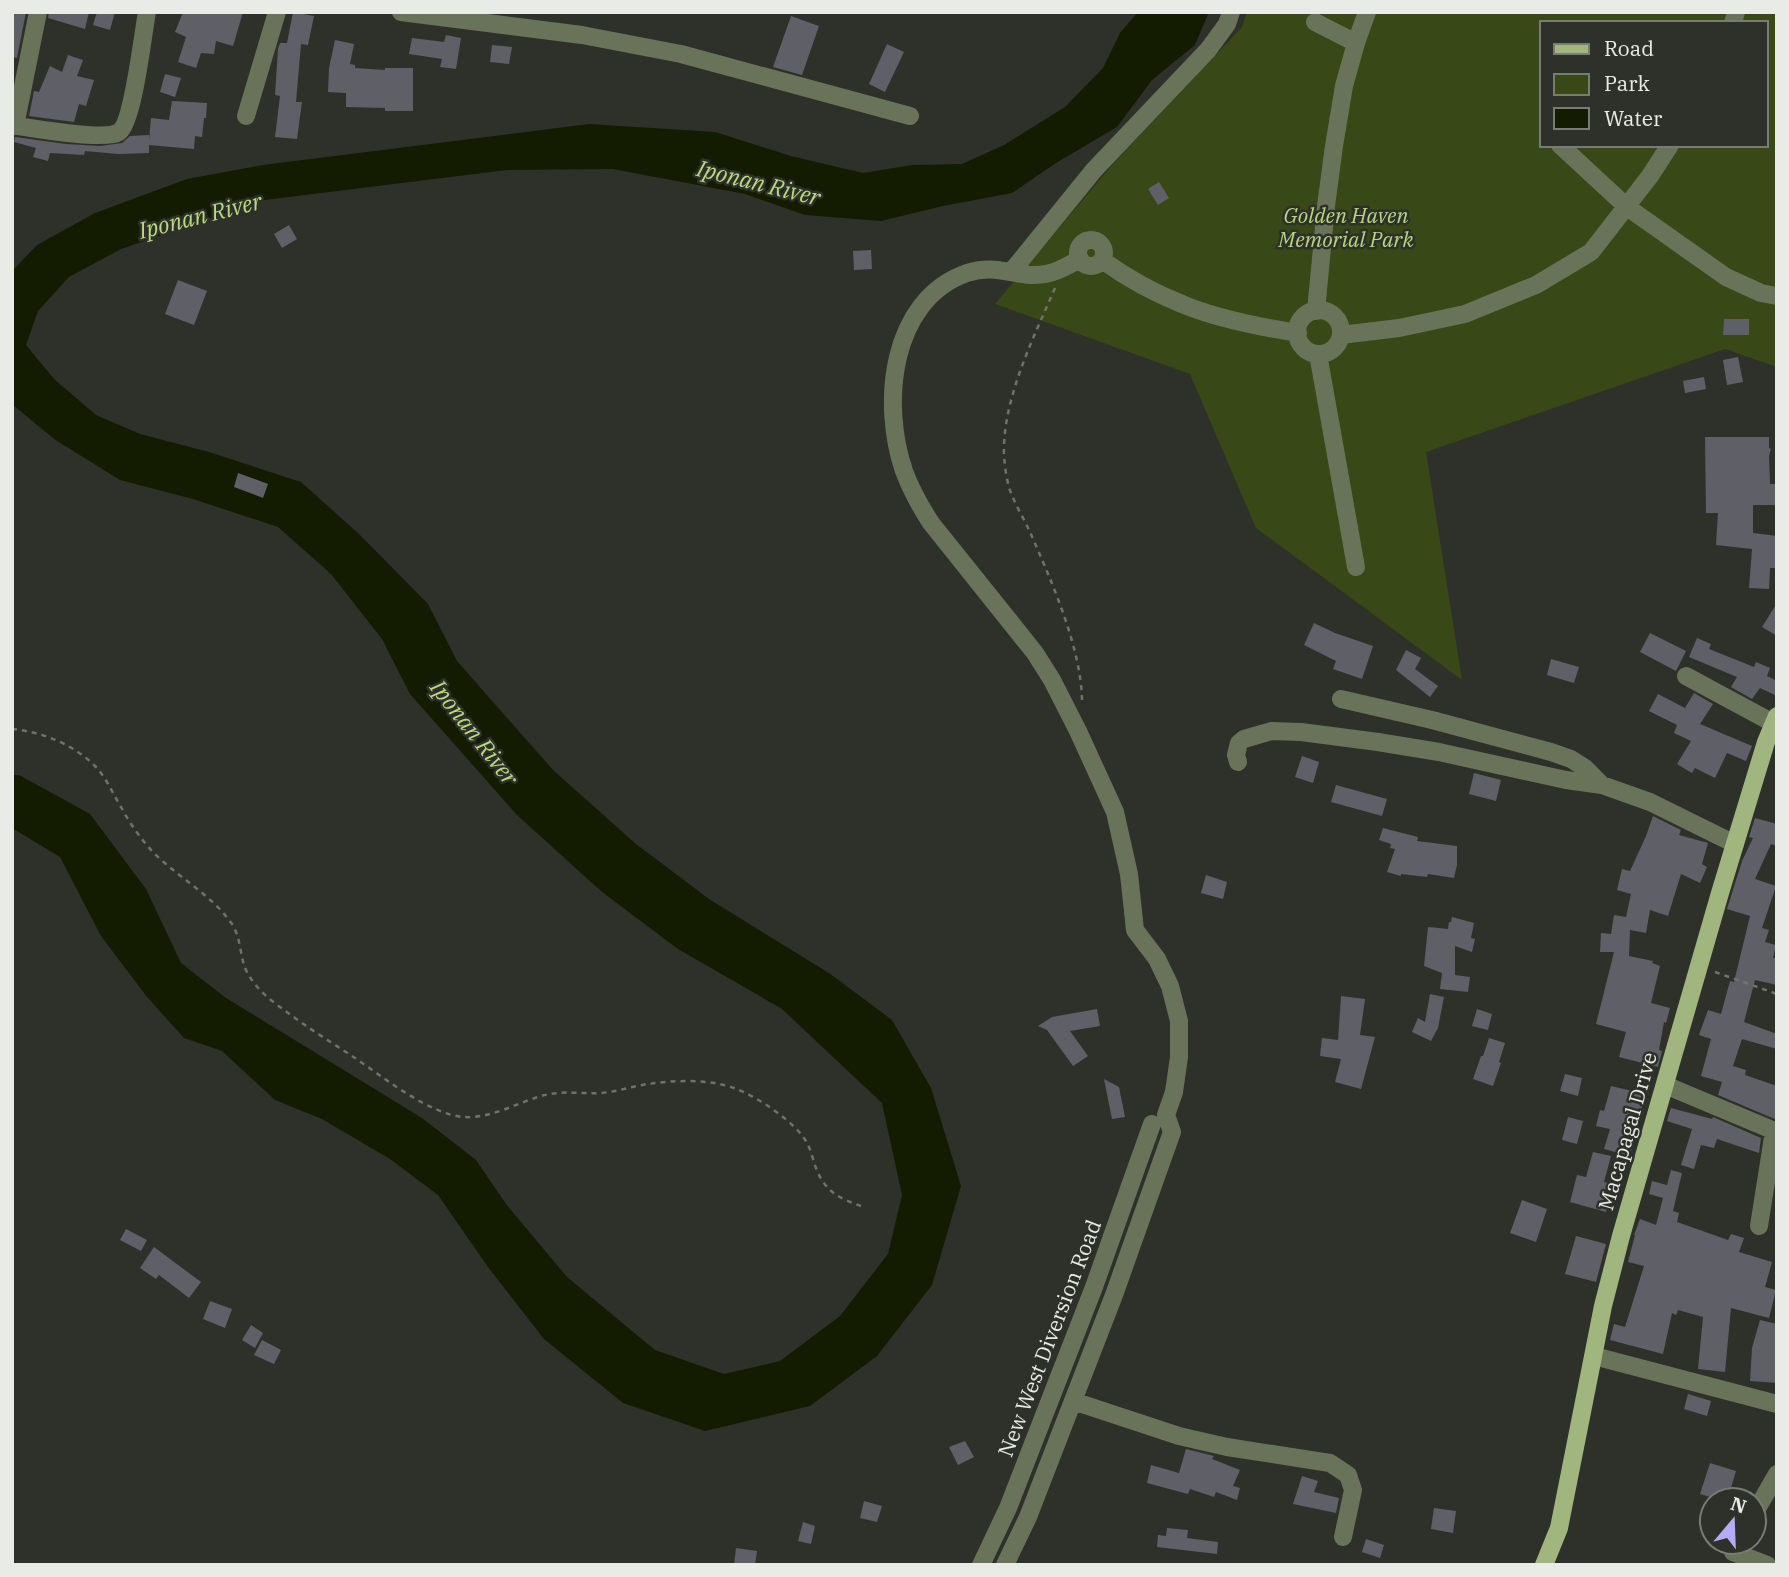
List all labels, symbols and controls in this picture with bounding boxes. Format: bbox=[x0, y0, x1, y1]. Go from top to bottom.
legend bbox=[1540, 21, 1768, 147]
text: Road bbox=[1604, 34, 1654, 62]
text: Park bbox=[1604, 69, 1651, 97]
text: Water bbox=[1604, 104, 1663, 132]
water label: Iponan River bbox=[693, 152, 825, 212]
water label: Iponan River bbox=[134, 185, 266, 245]
park label: Golden Haven Memorial Park bbox=[1277, 201, 1415, 253]
water label: Iponan River bbox=[424, 672, 526, 792]
street label: Macapagal Drive bbox=[1591, 1049, 1663, 1213]
street label: New West Diversion Road bbox=[991, 1215, 1107, 1461]
north arrow bbox=[1698, 1486, 1768, 1556]
text: N bbox=[1728, 1491, 1750, 1519]

